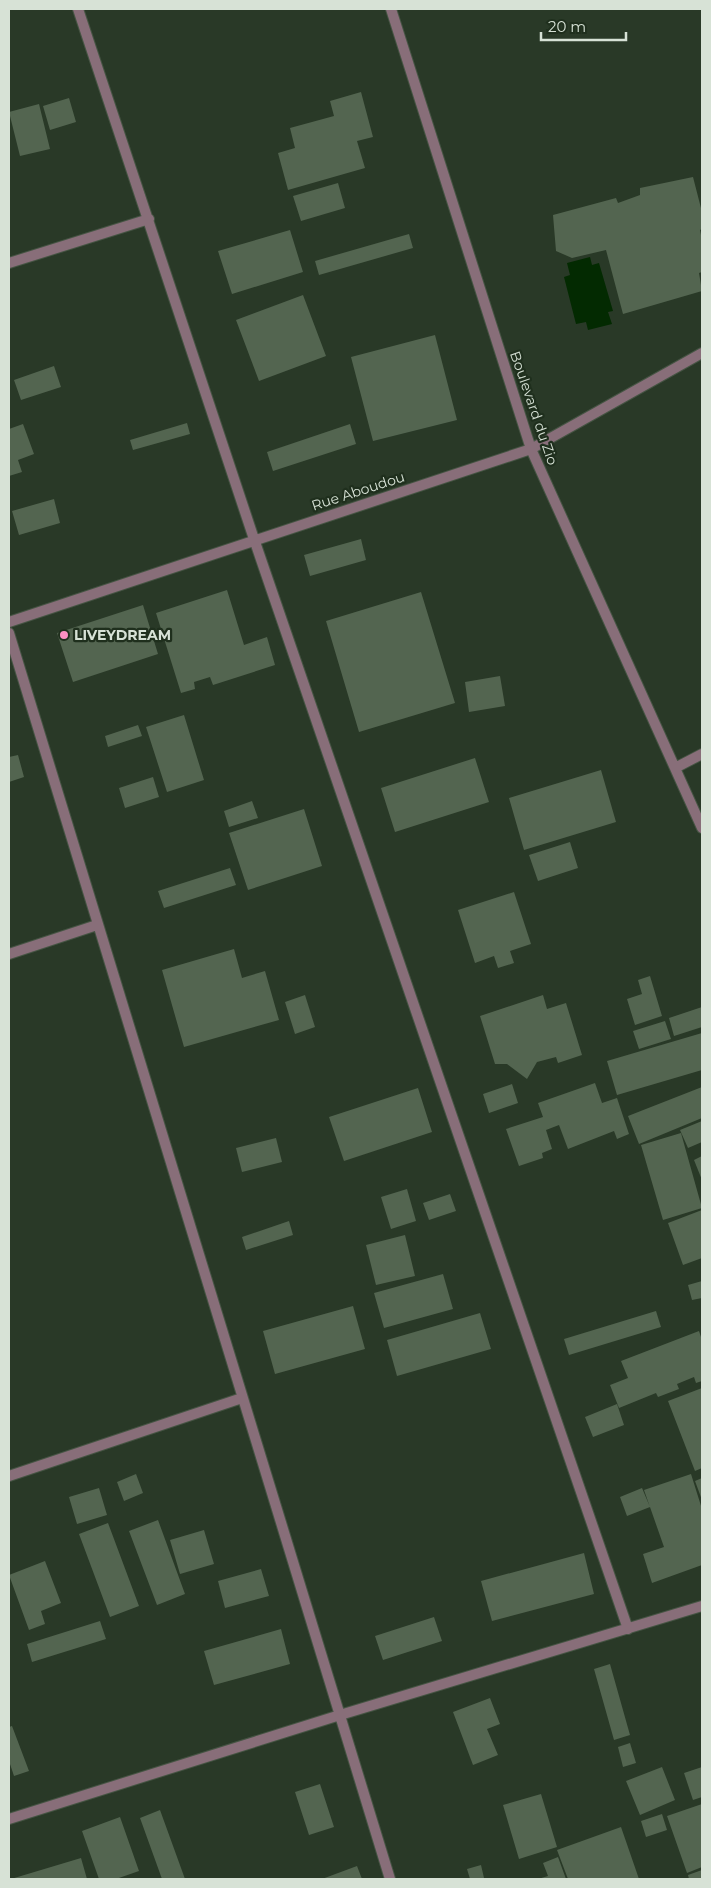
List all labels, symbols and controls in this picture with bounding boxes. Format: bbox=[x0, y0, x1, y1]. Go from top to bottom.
scale bar bbox=[541, 10, 626, 42]
text: 20 m bbox=[548, 17, 586, 36]
street label: Boulevard du Zio bbox=[506, 349, 562, 467]
street label: Rue Aboudou bbox=[309, 467, 407, 515]
place label: LIVEYDREAM bbox=[74, 626, 171, 644]
marker: LIVEYDREAM bbox=[58, 629, 70, 641]

